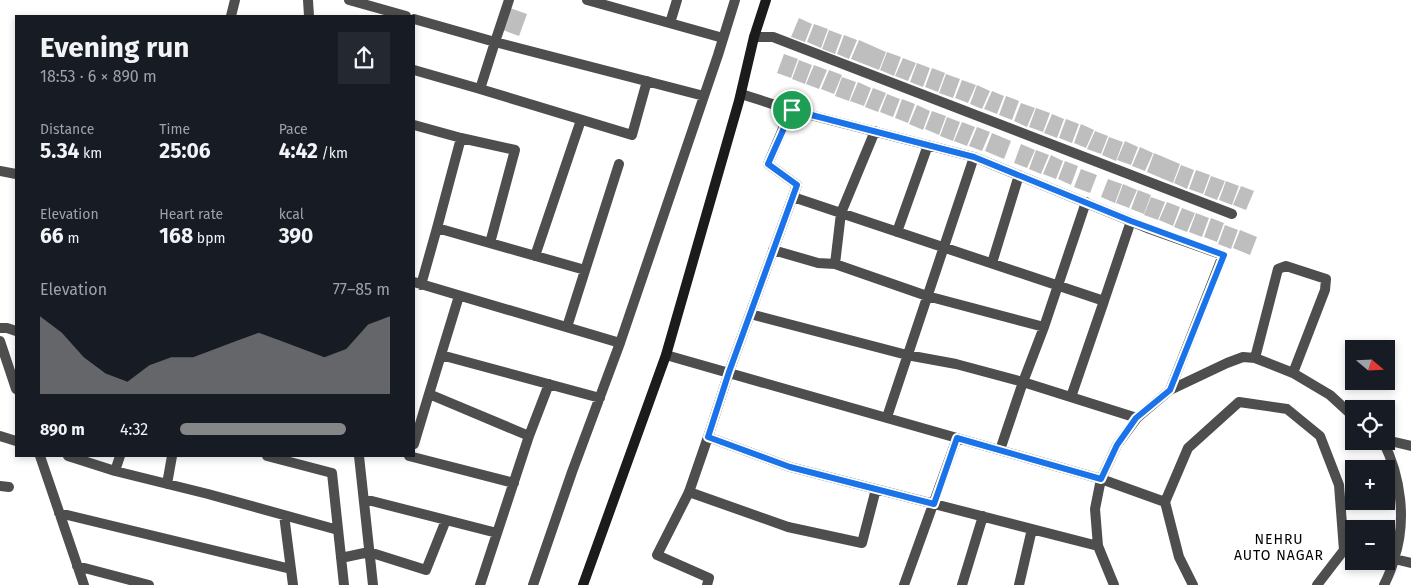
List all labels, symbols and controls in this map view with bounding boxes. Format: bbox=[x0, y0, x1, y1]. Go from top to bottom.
text: Evening run bbox=[40, 31, 189, 64]
button: share bbox=[338, 32, 390, 84]
text: 18:53 · 6 × 890 m bbox=[40, 67, 157, 86]
pin bbox=[771, 89, 813, 131]
icon: arrive bbox=[778, 96, 806, 124]
text: Distance bbox=[40, 121, 94, 138]
text: Time bbox=[159, 121, 190, 138]
text: Pace bbox=[279, 121, 308, 138]
text: 5.34 bbox=[40, 138, 79, 164]
text: 25:06 bbox=[159, 138, 211, 164]
text: 4:42 bbox=[279, 138, 318, 164]
text: km bbox=[79, 145, 102, 162]
text: /km bbox=[318, 145, 348, 162]
text: Elevation bbox=[40, 206, 99, 223]
text: Heart rate bbox=[159, 206, 223, 223]
text: kcal bbox=[279, 206, 304, 223]
text: 66 bbox=[40, 223, 64, 249]
text: 168 bbox=[159, 223, 193, 249]
text: 390 bbox=[279, 223, 313, 249]
text: m bbox=[64, 230, 79, 247]
text: bpm bbox=[193, 230, 225, 247]
text: Elevation bbox=[40, 280, 107, 299]
text: 77–85 m bbox=[333, 280, 390, 299]
north arrow bbox=[1345, 340, 1395, 390]
map controls bbox=[1345, 340, 1395, 570]
button: locate bbox=[1345, 400, 1395, 450]
text: 890 m bbox=[40, 420, 85, 439]
text: 4:32 bbox=[120, 420, 148, 439]
button: + bbox=[1345, 460, 1395, 510]
button: − bbox=[1345, 520, 1395, 570]
district label: NEHRU AUTO NAGAR bbox=[1234, 531, 1324, 564]

